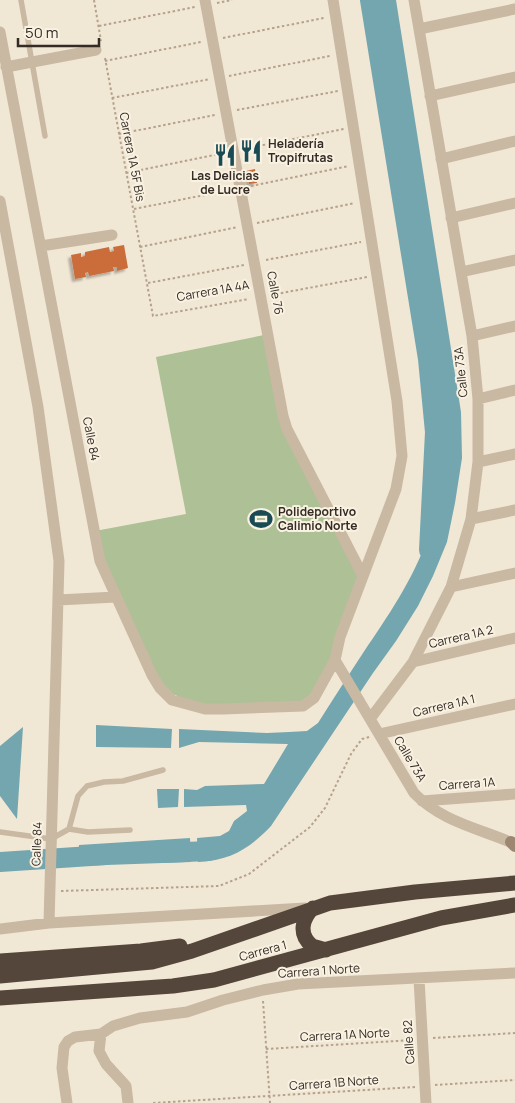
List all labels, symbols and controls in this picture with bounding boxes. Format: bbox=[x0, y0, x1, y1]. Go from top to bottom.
scale bar bbox=[18, 15, 99, 47]
text: 50 m bbox=[25, 22, 59, 43]
street label: Carrera 1A 5F Bis bbox=[116, 111, 149, 203]
place label: Heladería Tropifrutas bbox=[268, 135, 333, 166]
restaurant icon: Heladería Tropifrutas bbox=[238, 138, 264, 164]
restaurant icon: Las Delicias de Lucre bbox=[212, 142, 238, 168]
place label: Las Delicias de Lucre bbox=[191, 167, 260, 198]
street label: Calle 76 bbox=[263, 270, 288, 316]
street label: Carrera 1A 4A bbox=[175, 276, 251, 305]
street label: Calle 73A bbox=[449, 346, 472, 398]
street label: Calle 84 bbox=[79, 416, 104, 462]
place label: Polideportivo Calimio Norte bbox=[278, 503, 357, 534]
sports icon: Polideportivo Calimio Norte bbox=[248, 506, 274, 532]
street label: Carrera 1A 2 bbox=[427, 621, 495, 652]
street label: Carrera 1A 1 bbox=[411, 690, 477, 721]
street label: Calle 73A bbox=[390, 733, 431, 785]
street label: Carrera 1A bbox=[438, 773, 496, 794]
street label: Calle 84 bbox=[27, 822, 46, 866]
street label: Carrera 1 bbox=[237, 936, 289, 965]
street label: Carrera 1 Norte bbox=[277, 959, 361, 982]
street label: Calle 82 bbox=[398, 1019, 419, 1065]
street label: Carrera 1A Norte bbox=[300, 1024, 390, 1045]
street label: Carrera 1B Norte bbox=[289, 1071, 379, 1094]

